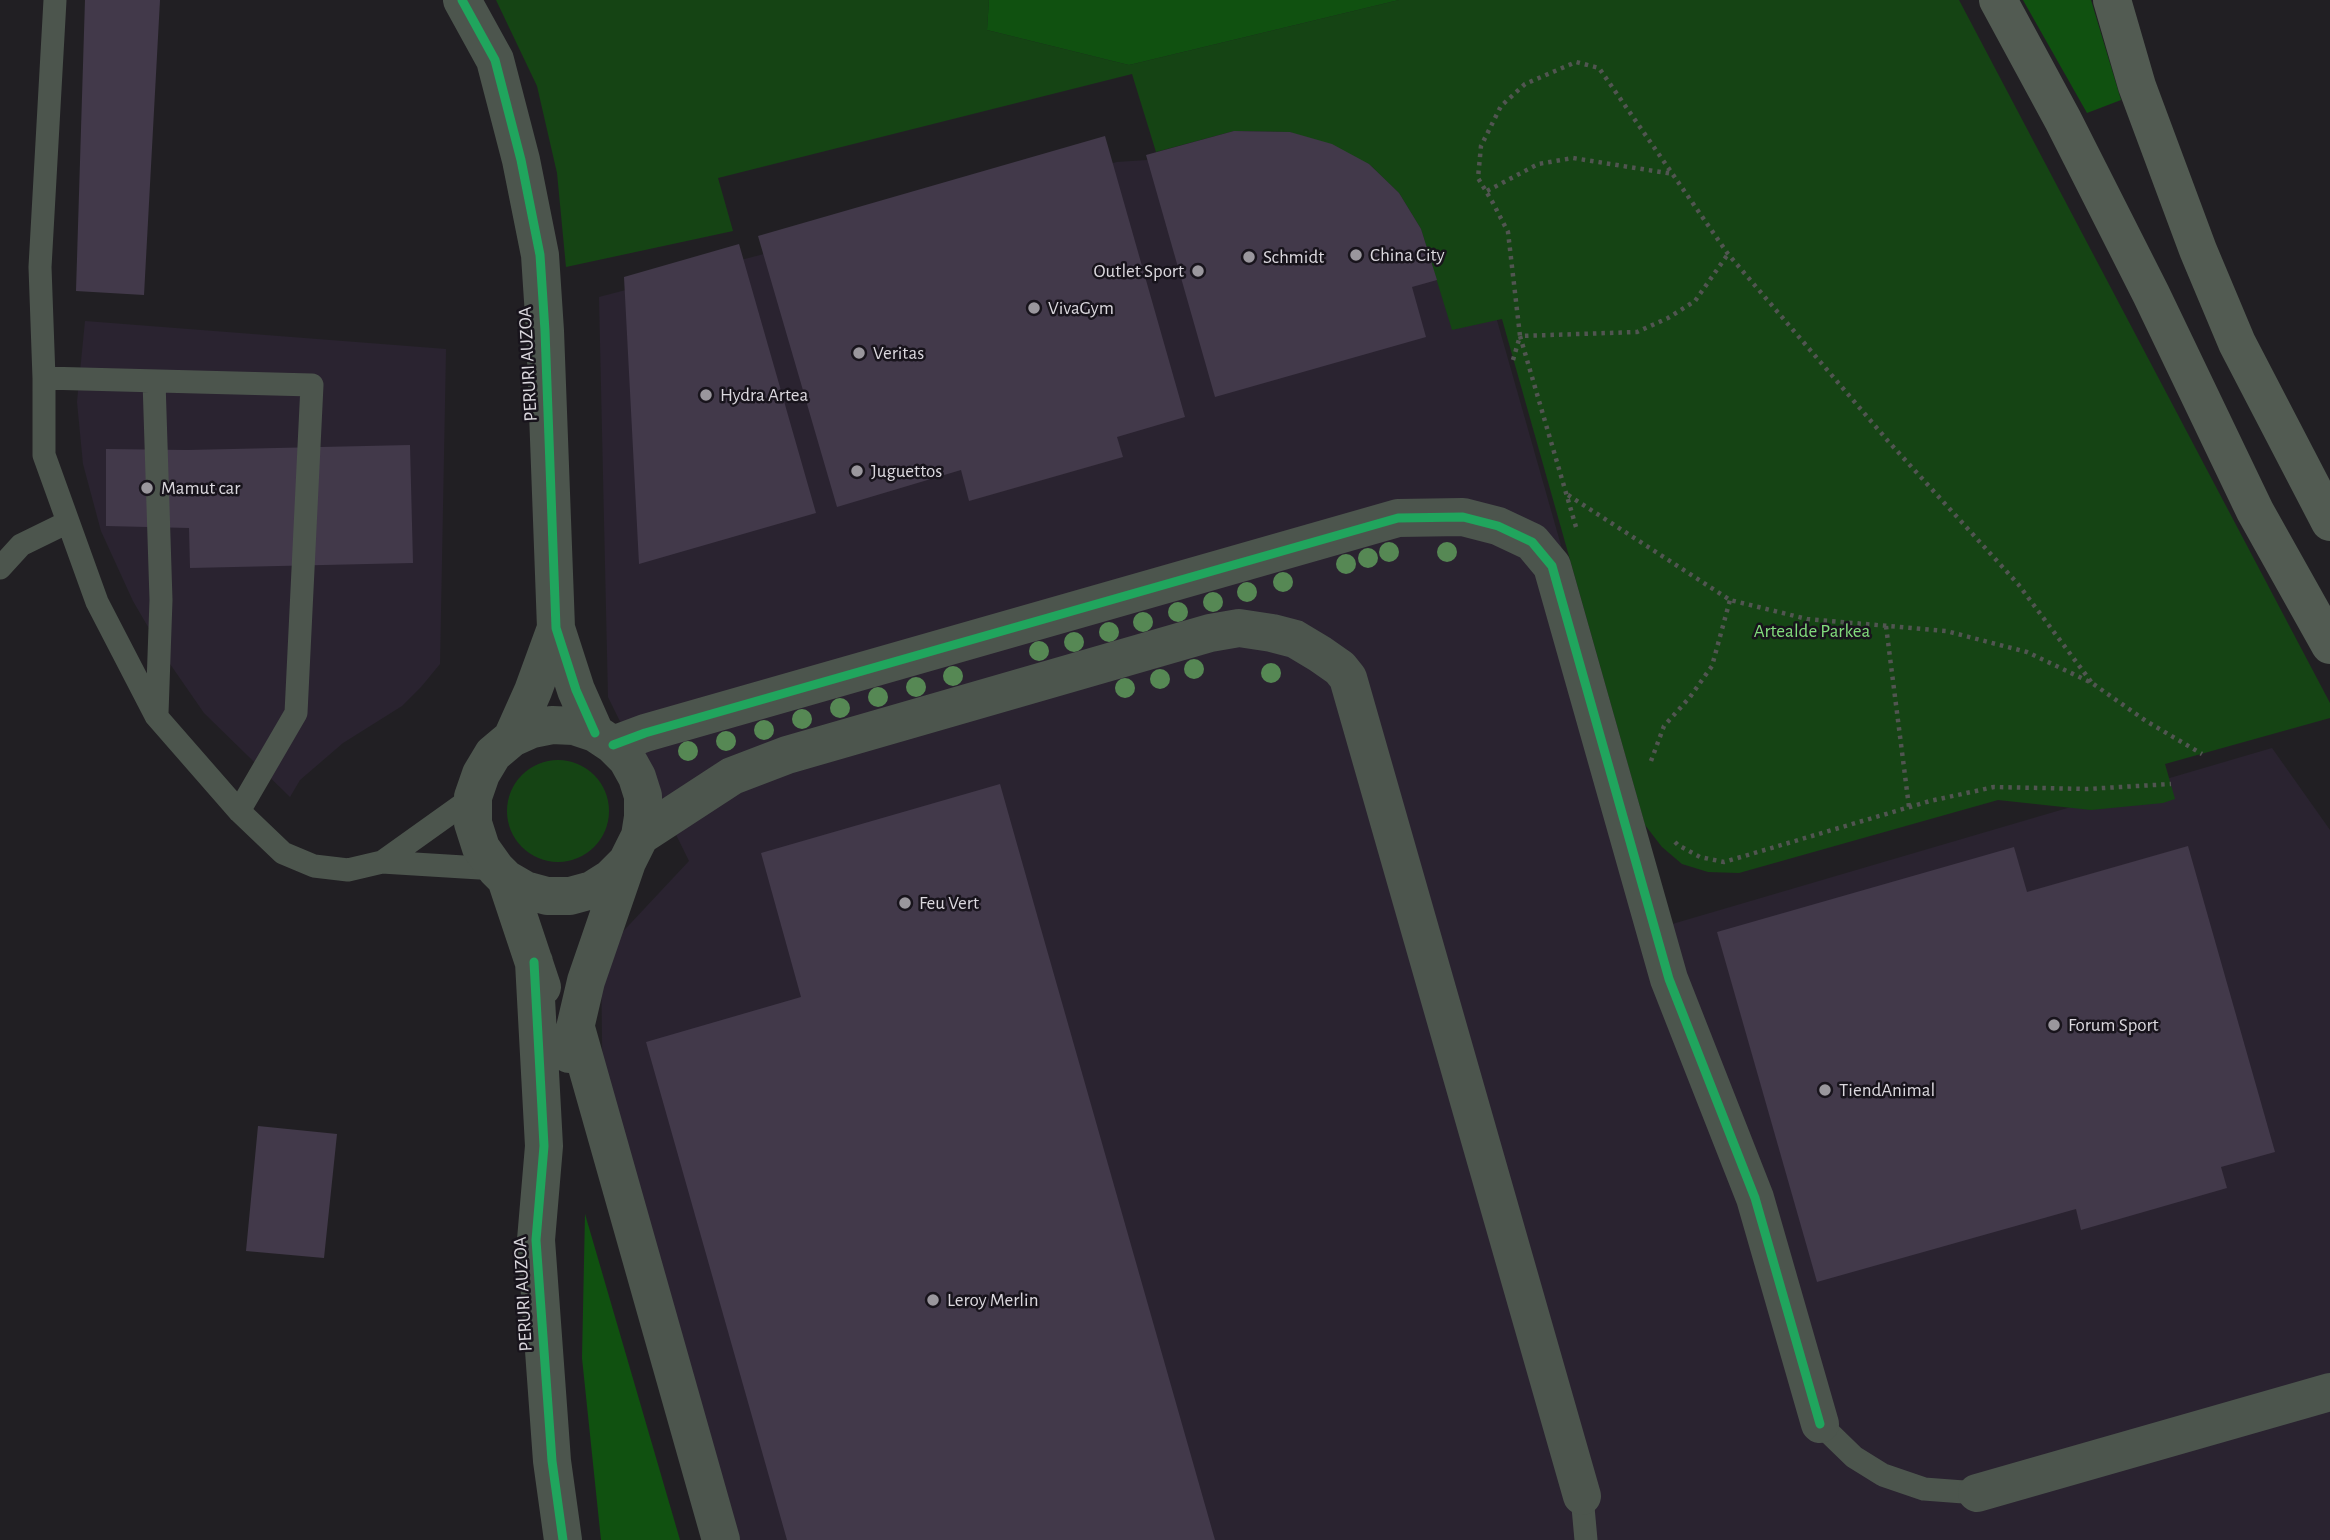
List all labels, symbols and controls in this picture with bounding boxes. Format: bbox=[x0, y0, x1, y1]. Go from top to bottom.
place label: China City bbox=[1370, 244, 1445, 266]
place label: Schmidt bbox=[1263, 246, 1324, 268]
marker: China City bbox=[1348, 247, 1364, 263]
marker: Schmidt bbox=[1241, 249, 1257, 265]
place label: Outlet Sport bbox=[1094, 260, 1184, 282]
marker: Outlet Sport bbox=[1190, 263, 1206, 279]
place label: VivaGym bbox=[1048, 297, 1114, 319]
marker: VivaGym bbox=[1026, 300, 1042, 316]
street label: PERURI AUZOA bbox=[514, 306, 542, 422]
place label: Veritas bbox=[873, 342, 924, 364]
marker: Veritas bbox=[851, 345, 867, 361]
place label: Hydra Artea bbox=[720, 384, 808, 406]
marker: Hydra Artea bbox=[698, 387, 714, 403]
place label: Juguettos bbox=[871, 460, 942, 482]
marker: Juguettos bbox=[849, 463, 865, 479]
place label: Mamut car bbox=[161, 477, 240, 499]
marker: Mamut car bbox=[139, 480, 155, 496]
park label: Artealde Parkea bbox=[1754, 620, 1870, 642]
place label: Feu Vert bbox=[919, 892, 979, 914]
marker: Feu Vert bbox=[897, 895, 913, 911]
place label: Forum Sport bbox=[2068, 1014, 2159, 1036]
marker: Forum Sport bbox=[2046, 1017, 2062, 1033]
place label: TiendAnimal bbox=[1839, 1079, 1935, 1101]
marker: TiendAnimal bbox=[1817, 1082, 1833, 1098]
street label: PERURI AUZOA bbox=[509, 1236, 537, 1352]
place label: Leroy Merlin bbox=[947, 1289, 1038, 1311]
marker: Leroy Merlin bbox=[925, 1292, 941, 1308]

